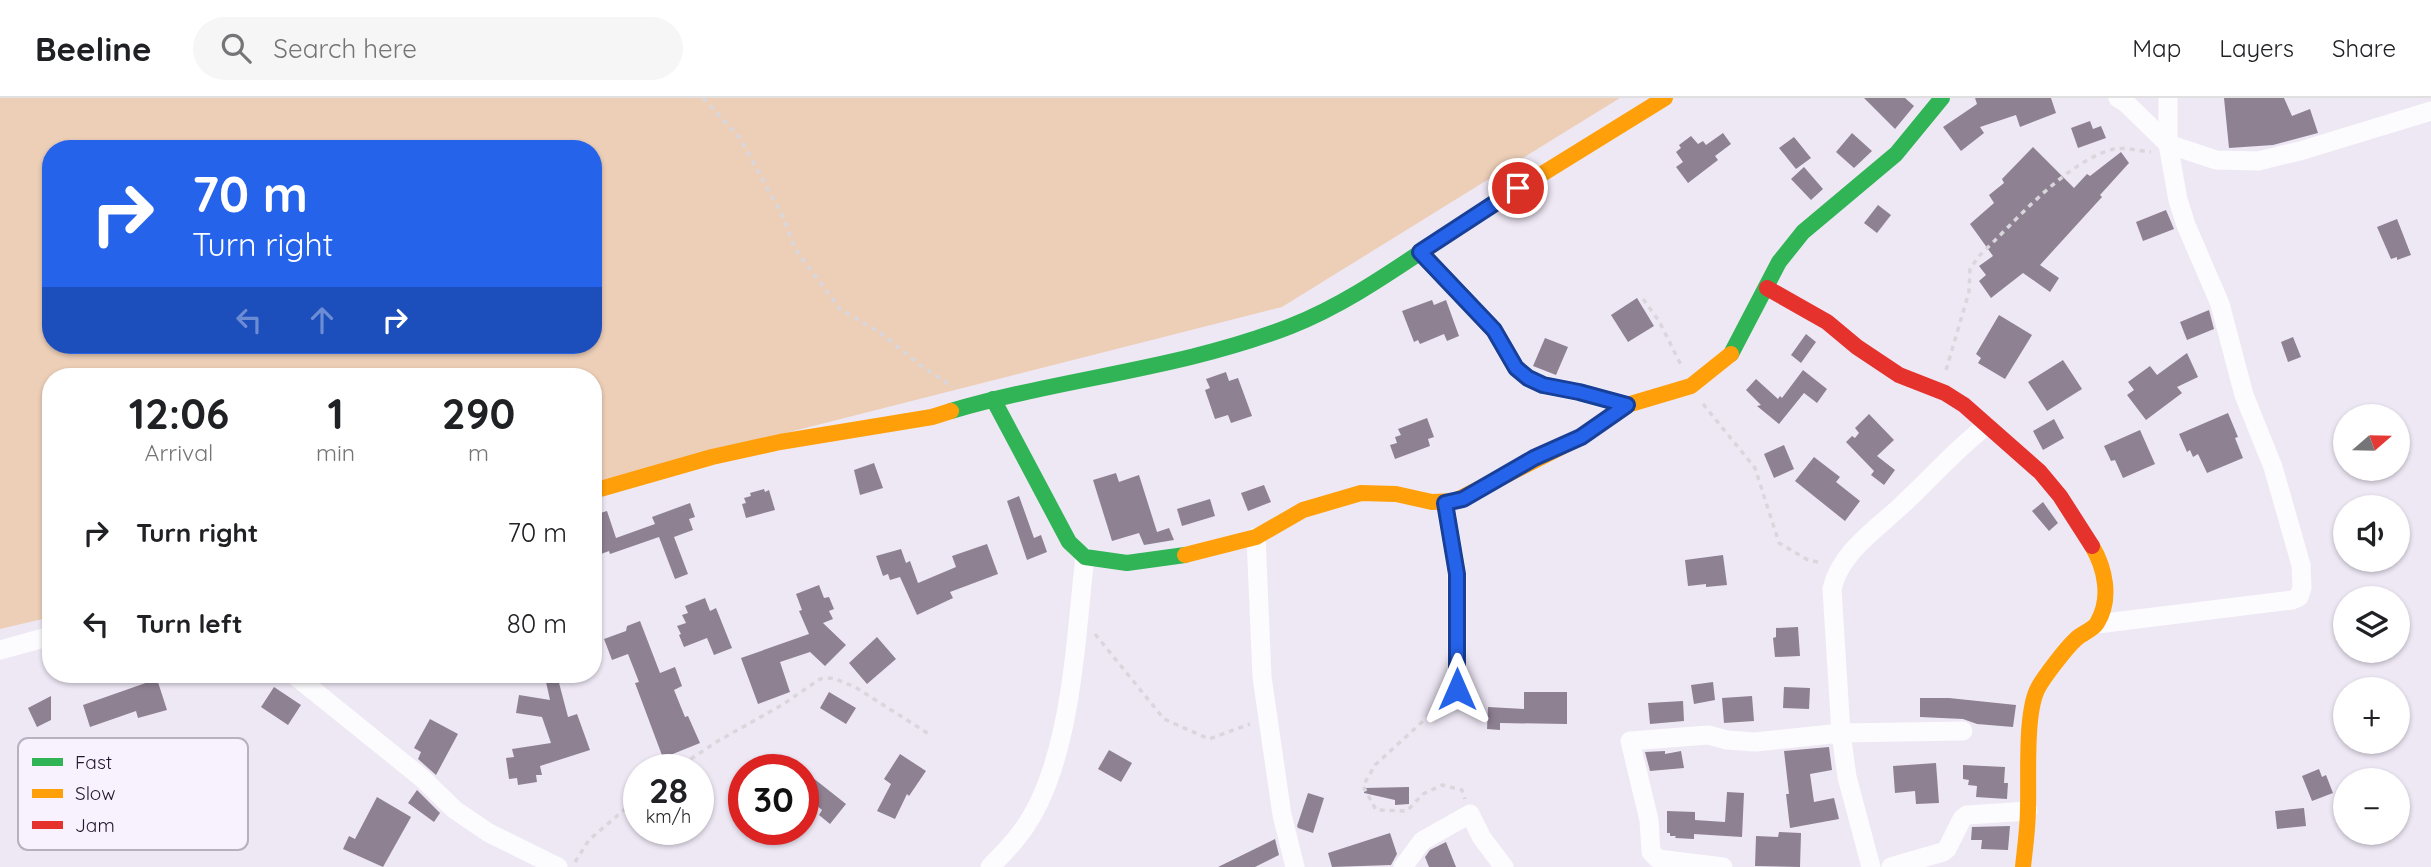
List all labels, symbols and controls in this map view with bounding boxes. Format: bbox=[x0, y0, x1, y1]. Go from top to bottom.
search box bbox=[193, 17, 683, 80]
text: Beeline bbox=[35, 28, 151, 69]
icon: search bbox=[217, 29, 255, 67]
text: Search here bbox=[273, 32, 417, 65]
text: Map bbox=[2132, 33, 2181, 63]
text: Layers bbox=[2219, 33, 2294, 63]
text: Share bbox=[2332, 33, 2396, 63]
pin bbox=[1488, 158, 1548, 218]
text: 70 m bbox=[192, 163, 308, 224]
icon: right bbox=[77, 168, 168, 259]
icon: arrive bbox=[1499, 169, 1537, 207]
text: Turn right bbox=[192, 224, 333, 264]
icon: left bbox=[230, 301, 268, 339]
icon: ahead bbox=[303, 301, 341, 339]
icon: right bbox=[376, 301, 414, 339]
text: 12:06 bbox=[129, 387, 229, 440]
text: 1 bbox=[327, 387, 344, 440]
text: 290 bbox=[442, 387, 515, 440]
north arrow bbox=[2333, 404, 2410, 481]
map controls bbox=[2333, 404, 2410, 845]
text: Arrival bbox=[145, 438, 213, 467]
text: min bbox=[316, 438, 355, 467]
text: m bbox=[468, 438, 489, 467]
button: sound bbox=[2333, 495, 2410, 572]
icon: right bbox=[77, 514, 115, 552]
text: Turn right bbox=[136, 516, 258, 549]
text: 70 m bbox=[507, 516, 567, 549]
button: layers bbox=[2333, 586, 2410, 663]
icon: left bbox=[77, 605, 115, 643]
text: Turn left bbox=[136, 607, 243, 640]
text: 80 m bbox=[507, 607, 567, 640]
position arrow bbox=[1420, 652, 1494, 726]
button: + bbox=[2333, 677, 2410, 754]
legend bbox=[18, 738, 248, 850]
text: Fast bbox=[75, 750, 112, 774]
speed limit sign: 30 bbox=[728, 754, 819, 845]
text: 28 bbox=[649, 768, 688, 812]
button: − bbox=[2333, 768, 2410, 845]
text: Slow bbox=[75, 781, 116, 805]
text: km/h bbox=[646, 805, 691, 828]
text: Jam bbox=[75, 813, 115, 837]

